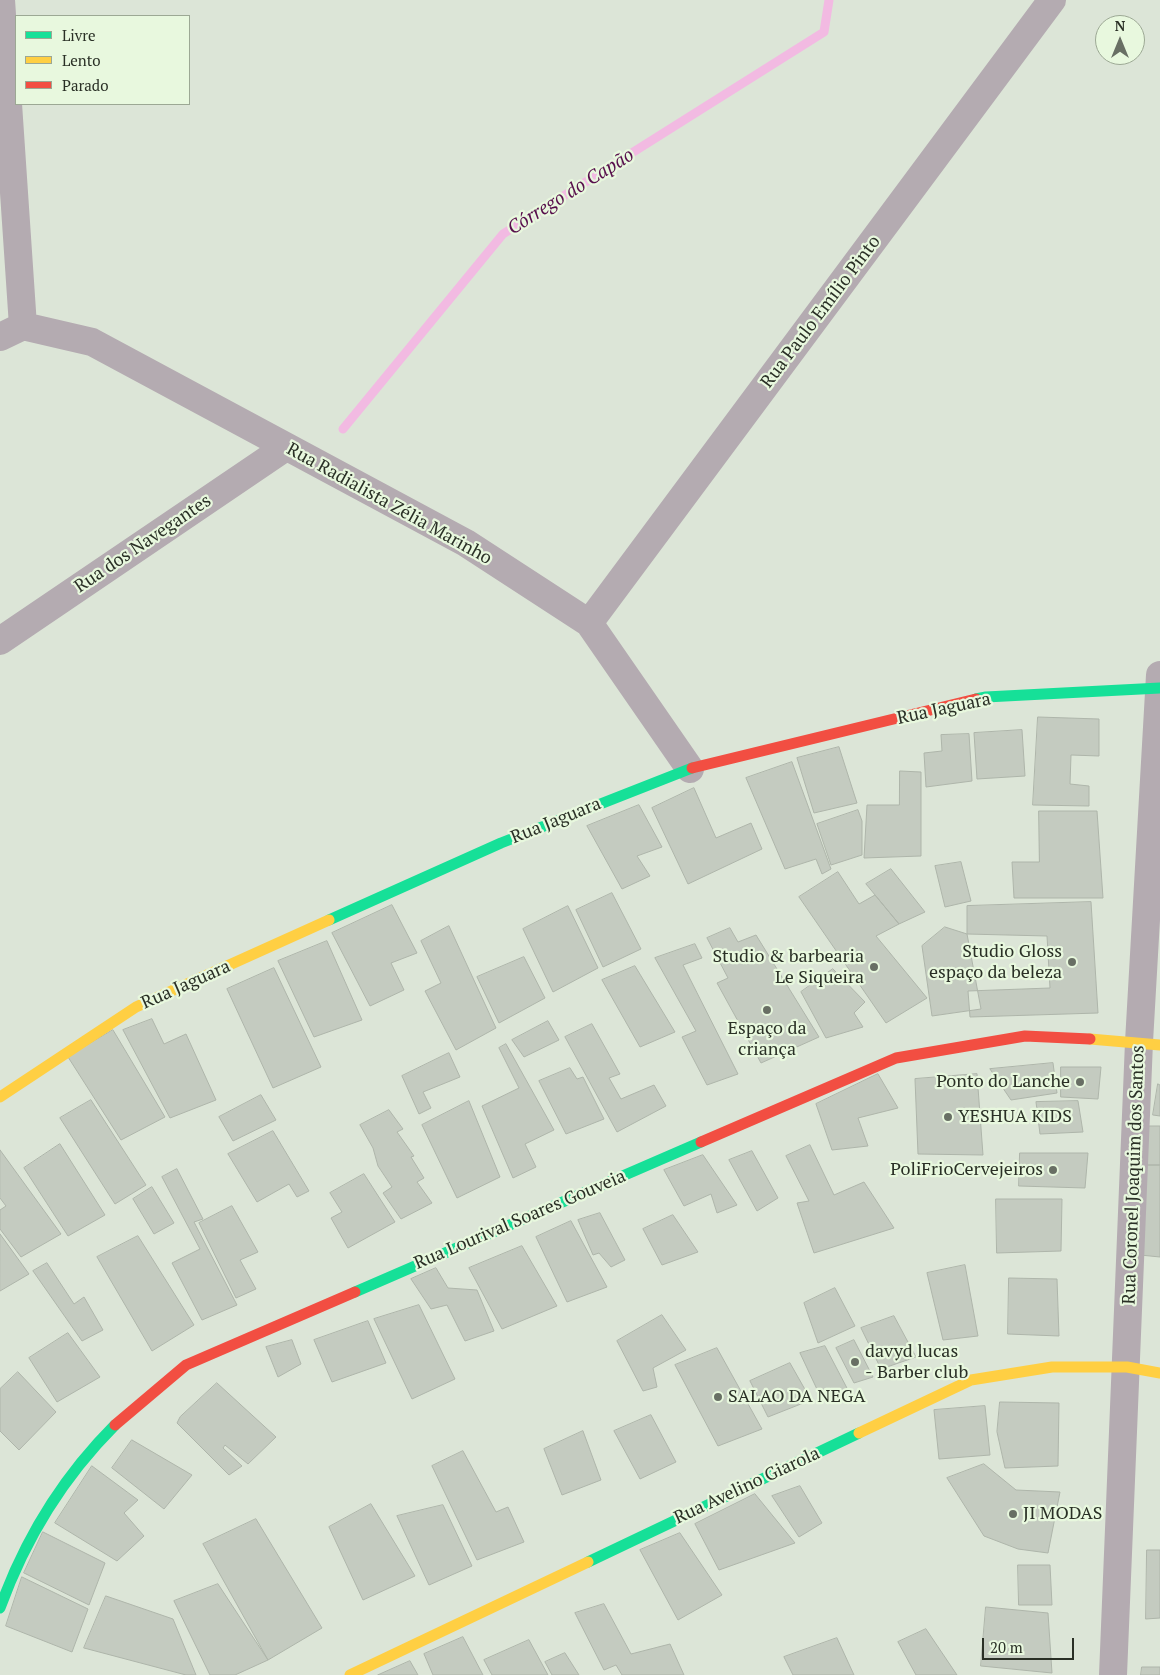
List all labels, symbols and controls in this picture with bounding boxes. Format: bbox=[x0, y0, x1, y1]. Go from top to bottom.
legend bbox=[15, 15, 190, 105]
north arrow bbox=[1095, 15, 1145, 65]
text: N bbox=[1115, 16, 1125, 35]
text: Livre bbox=[62, 25, 96, 45]
text: Lento bbox=[62, 50, 101, 70]
text: Parado bbox=[62, 75, 108, 95]
water label: Córrego do Capão bbox=[504, 144, 638, 240]
street label: Rua Paulo Emílio Pinto bbox=[757, 232, 885, 392]
street label: Rua Radialista Zélia Marinho bbox=[283, 439, 495, 569]
street label: Rua dos Navegantes bbox=[71, 490, 215, 598]
street label: Rua Jaguara bbox=[895, 689, 993, 729]
street label: Rua Jaguara bbox=[508, 793, 604, 849]
place label: Studio Gloss espaço da beleza bbox=[929, 941, 1062, 984]
place label: Studio & barbearia Le Siqueira bbox=[712, 946, 864, 989]
street label: Rua Jaguara bbox=[138, 956, 234, 1014]
marker: Studio Gloss espaço da beleza bbox=[1066, 956, 1078, 968]
marker: Studio & barbearia Le Siqueira bbox=[868, 961, 880, 973]
marker: Espaço da criança bbox=[761, 1004, 773, 1016]
place label: Espaço da criança bbox=[727, 1018, 807, 1060]
street label: Rua Coronel Joaquim dos Santos bbox=[1119, 1045, 1149, 1305]
place label: Ponto do Lanche bbox=[936, 1071, 1070, 1093]
marker: Ponto do Lanche bbox=[1074, 1076, 1086, 1088]
place label: YESHUA KIDS bbox=[958, 1106, 1072, 1128]
marker: YESHUA KIDS bbox=[942, 1111, 954, 1123]
place label: PoliFrioCervejeiros bbox=[890, 1159, 1043, 1181]
marker: PoliFrioCervejeiros bbox=[1047, 1164, 1059, 1176]
street label: Rua Lourival Soares Gouveia bbox=[411, 1166, 629, 1274]
place label: davyd lucas - Barber club bbox=[865, 1341, 968, 1384]
marker: davyd lucas - Barber club bbox=[849, 1356, 861, 1368]
place label: SALAO DA NEGA bbox=[728, 1386, 866, 1408]
marker: SALAO DA NEGA bbox=[712, 1391, 724, 1403]
street label: Rua Avelino Giarola bbox=[671, 1443, 823, 1529]
place label: JI MODAS bbox=[1023, 1503, 1102, 1525]
marker: JI MODAS bbox=[1007, 1508, 1019, 1520]
scale bar bbox=[985, 1628, 1078, 1660]
text: 20 m bbox=[990, 1637, 1023, 1657]

